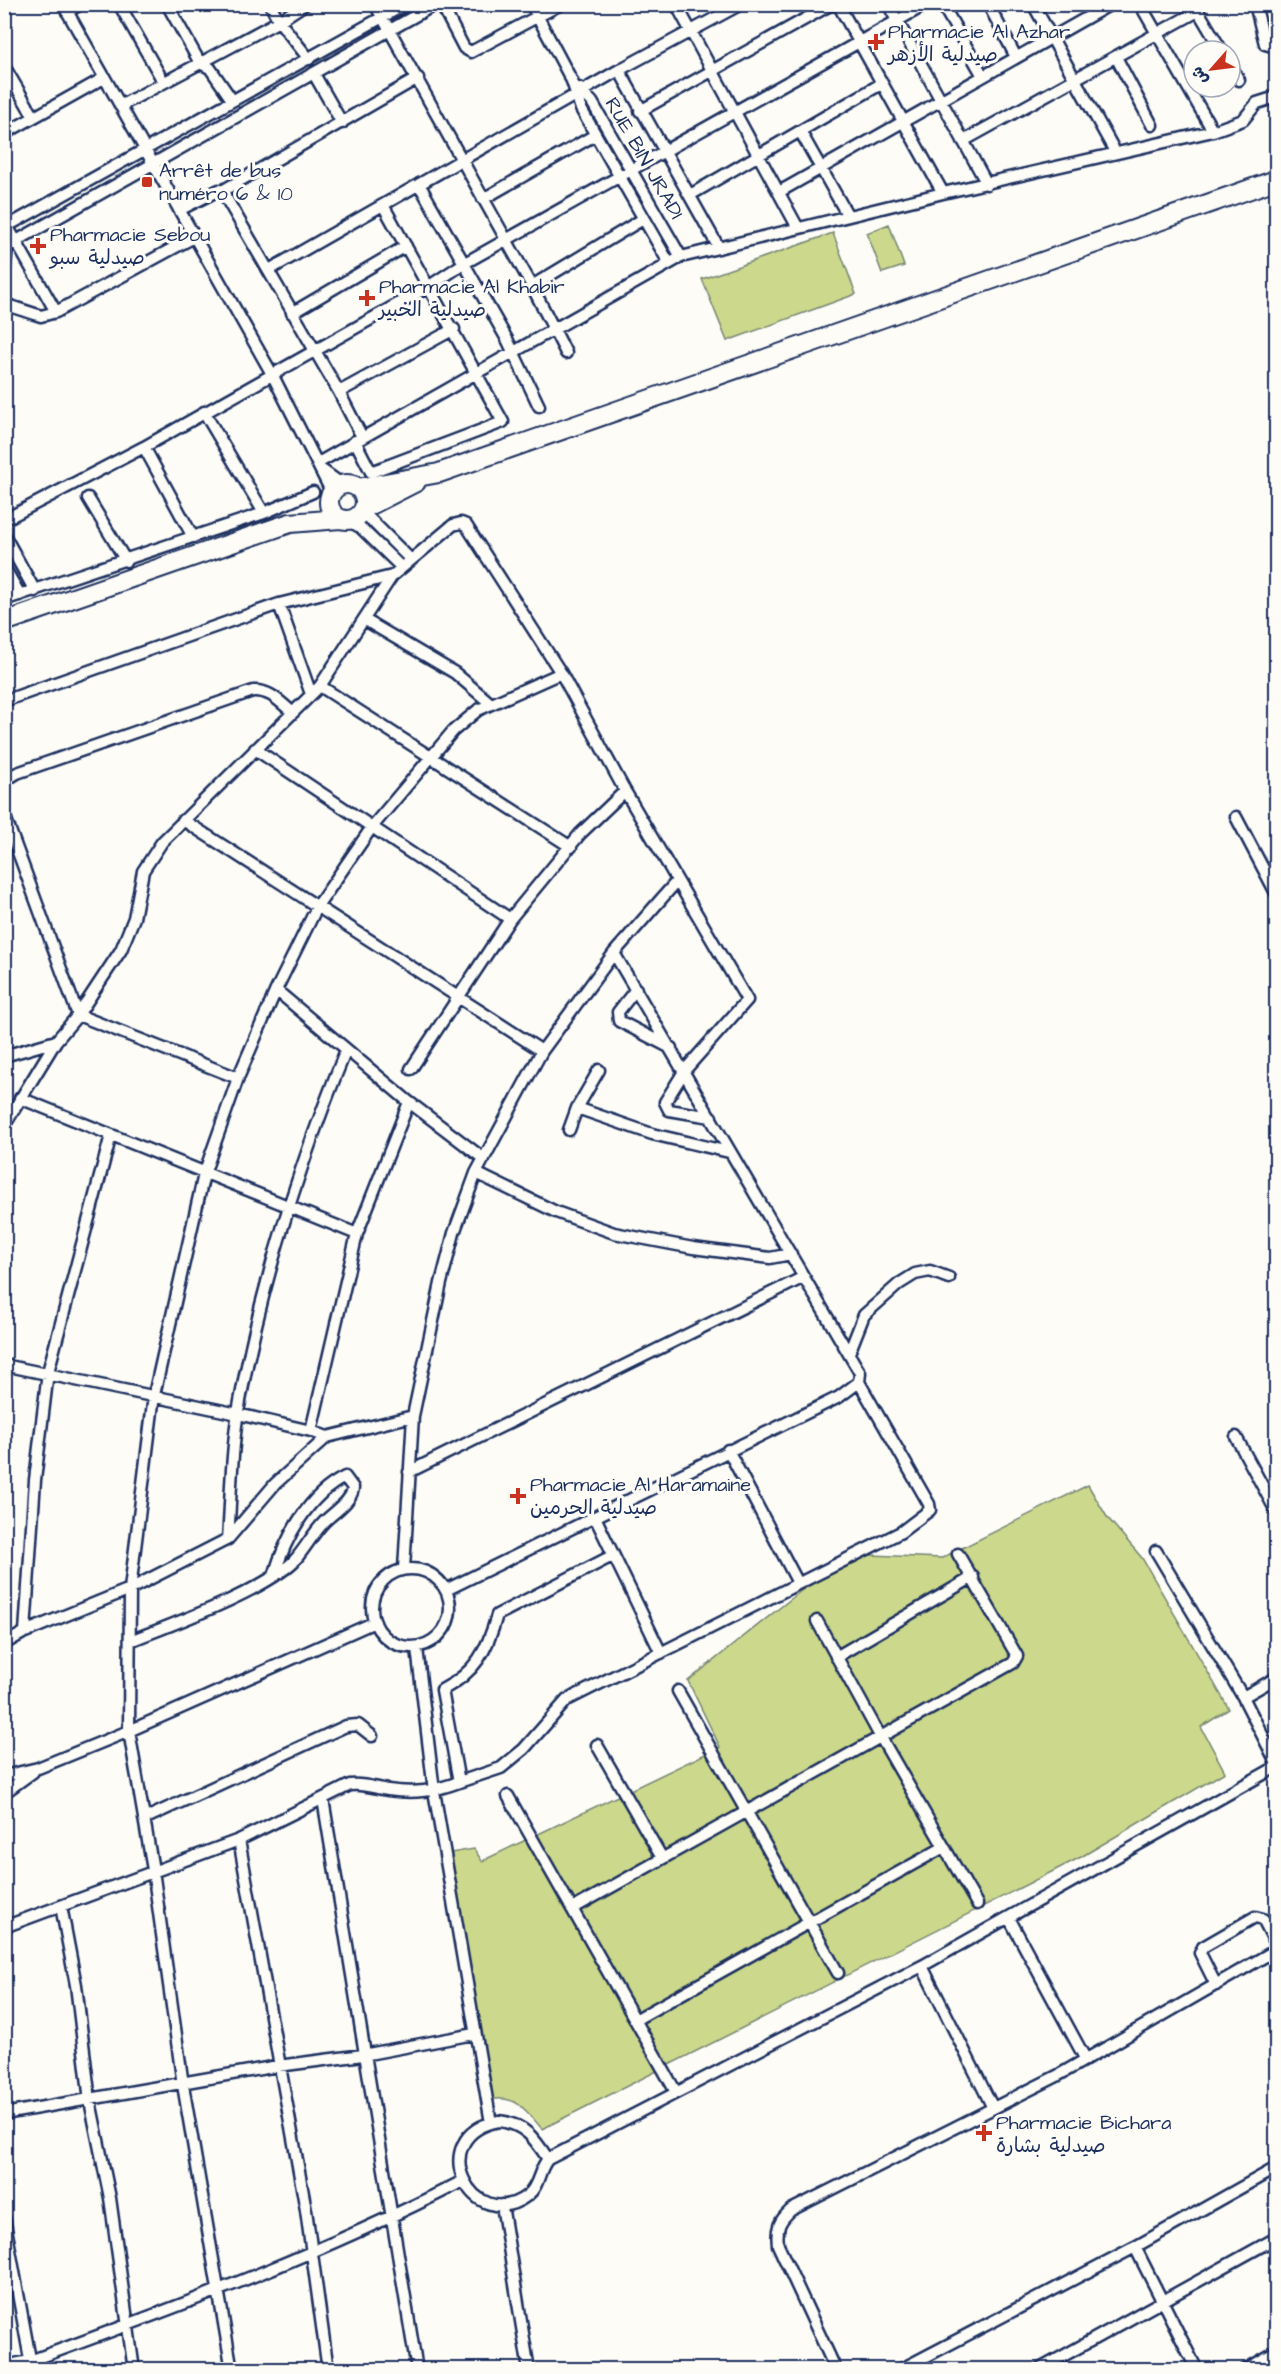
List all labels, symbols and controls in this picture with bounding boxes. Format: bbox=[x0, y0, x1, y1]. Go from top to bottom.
place label: Pharmacie Al Azhar صيدلية الأزهر bbox=[886, 18, 1070, 69]
marker: Pharmacie Al Azhar صيدلية الأزهر bbox=[869, 35, 883, 49]
north arrow bbox=[1182, 39, 1242, 99]
text: ش bbox=[1186, 63, 1213, 89]
street label: RUE BIN JRADI bbox=[598, 92, 690, 225]
place label: Arrêt de bus numéro 6 & 10 bbox=[159, 157, 293, 208]
marker: Arrêt de bus numéro 6 & 10 bbox=[140, 175, 154, 189]
place label: Pharmacie Sebou صيدلية سبو bbox=[48, 221, 210, 272]
marker: Pharmacie Sebou صيدلية سبو bbox=[31, 239, 45, 253]
place label: Pharmacie Al Khabir صيدلية الخبير bbox=[377, 273, 565, 324]
marker: Pharmacie Al Khabir صيدلية الخبير bbox=[360, 291, 374, 305]
place label: Pharmacie Al Haramaine صيدلية الحرمين bbox=[530, 1471, 751, 1522]
marker: Pharmacie Al Haramaine صيدلية الحرمين bbox=[511, 1489, 525, 1503]
place label: Pharmacie Bichara صيدلية بشارة bbox=[996, 2109, 1171, 2160]
marker: Pharmacie Bichara صيدلية بشارة bbox=[977, 2126, 991, 2140]

